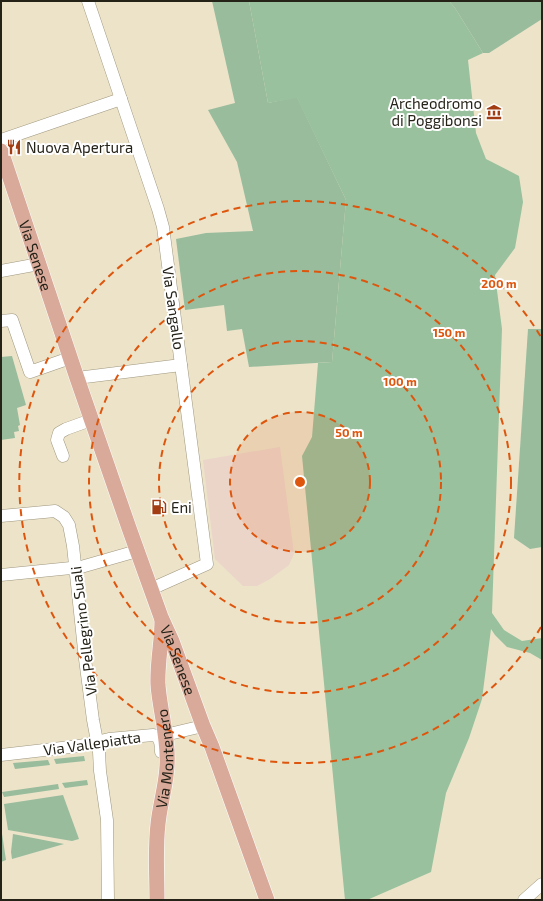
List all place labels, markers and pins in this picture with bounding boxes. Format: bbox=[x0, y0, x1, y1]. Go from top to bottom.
place label: Archeodromo di Poggibonsi bbox=[390, 94, 482, 129]
museum icon: Archeodromo di Poggibonsi bbox=[485, 103, 503, 121]
restaurant icon: Nuova Apertura bbox=[5, 138, 23, 156]
place label: Nuova Apertura bbox=[26, 138, 133, 156]
centre of rings bbox=[293, 475, 307, 489]
fuel station icon: Eni bbox=[150, 498, 168, 516]
place label: Eni bbox=[171, 498, 192, 516]

